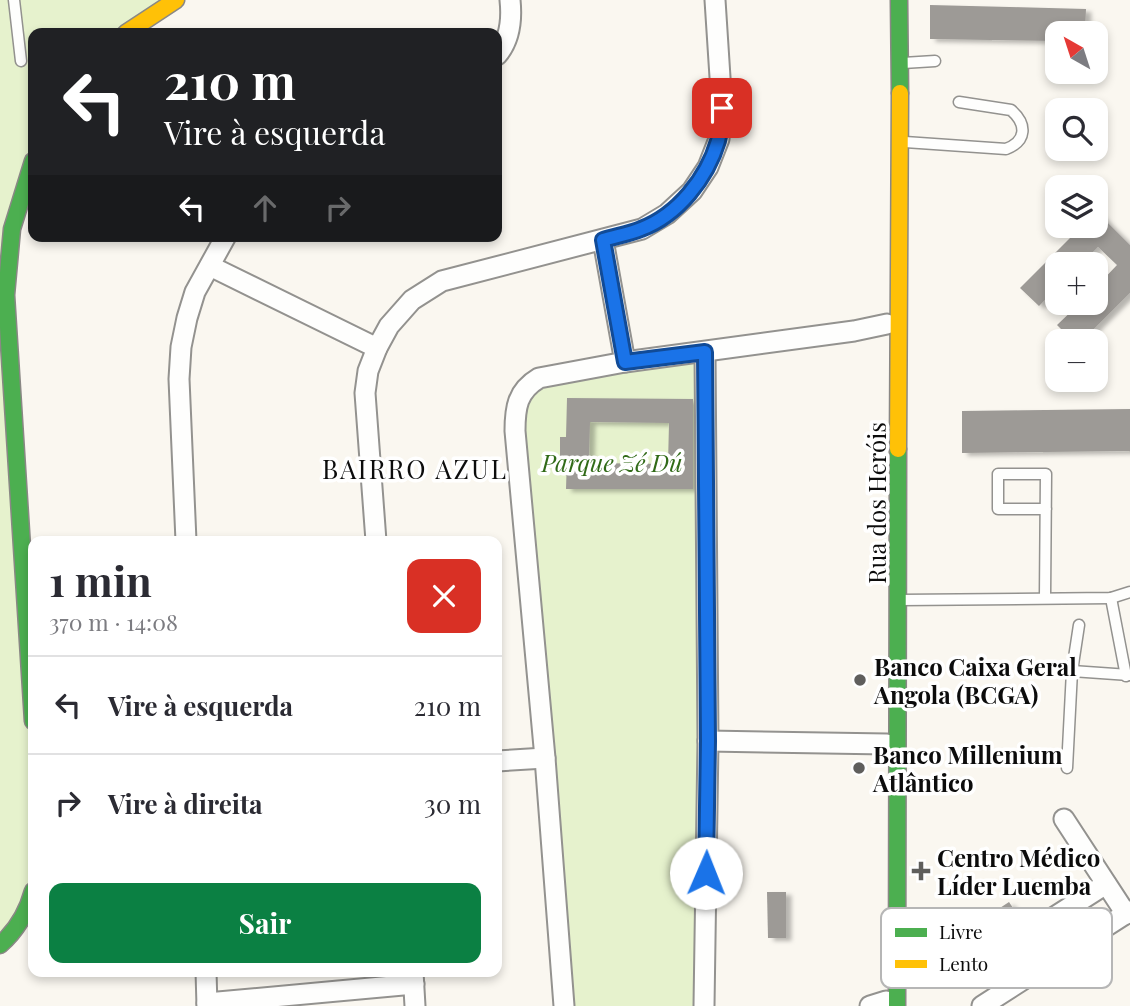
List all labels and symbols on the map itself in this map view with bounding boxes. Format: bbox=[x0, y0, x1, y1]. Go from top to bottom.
north arrow bbox=[1045, 21, 1108, 84]
pin bbox=[692, 78, 752, 138]
street label: Rua dos Heróis bbox=[860, 422, 892, 584]
park label: Parque Zé Dú bbox=[540, 446, 683, 478]
district label: BAIRRO AZUL bbox=[322, 451, 508, 486]
place label: Banco Caixa Geral Angola (BCGA) bbox=[873, 650, 1077, 710]
marker: Banco Caixa Geral Angola (BCGA) bbox=[852, 672, 868, 688]
place label: Banco Millenium Atlântico bbox=[872, 738, 1063, 798]
marker: Banco Millenium Atlântico bbox=[851, 760, 867, 776]
position arrow bbox=[669, 836, 743, 910]
place label: Centro Médico Líder Luemba bbox=[937, 841, 1100, 901]
marker: Centro Médico Líder Luemba bbox=[911, 861, 931, 881]
legend bbox=[881, 908, 1112, 988]
text: Livre bbox=[939, 918, 983, 944]
text: Lento bbox=[939, 950, 988, 976]

